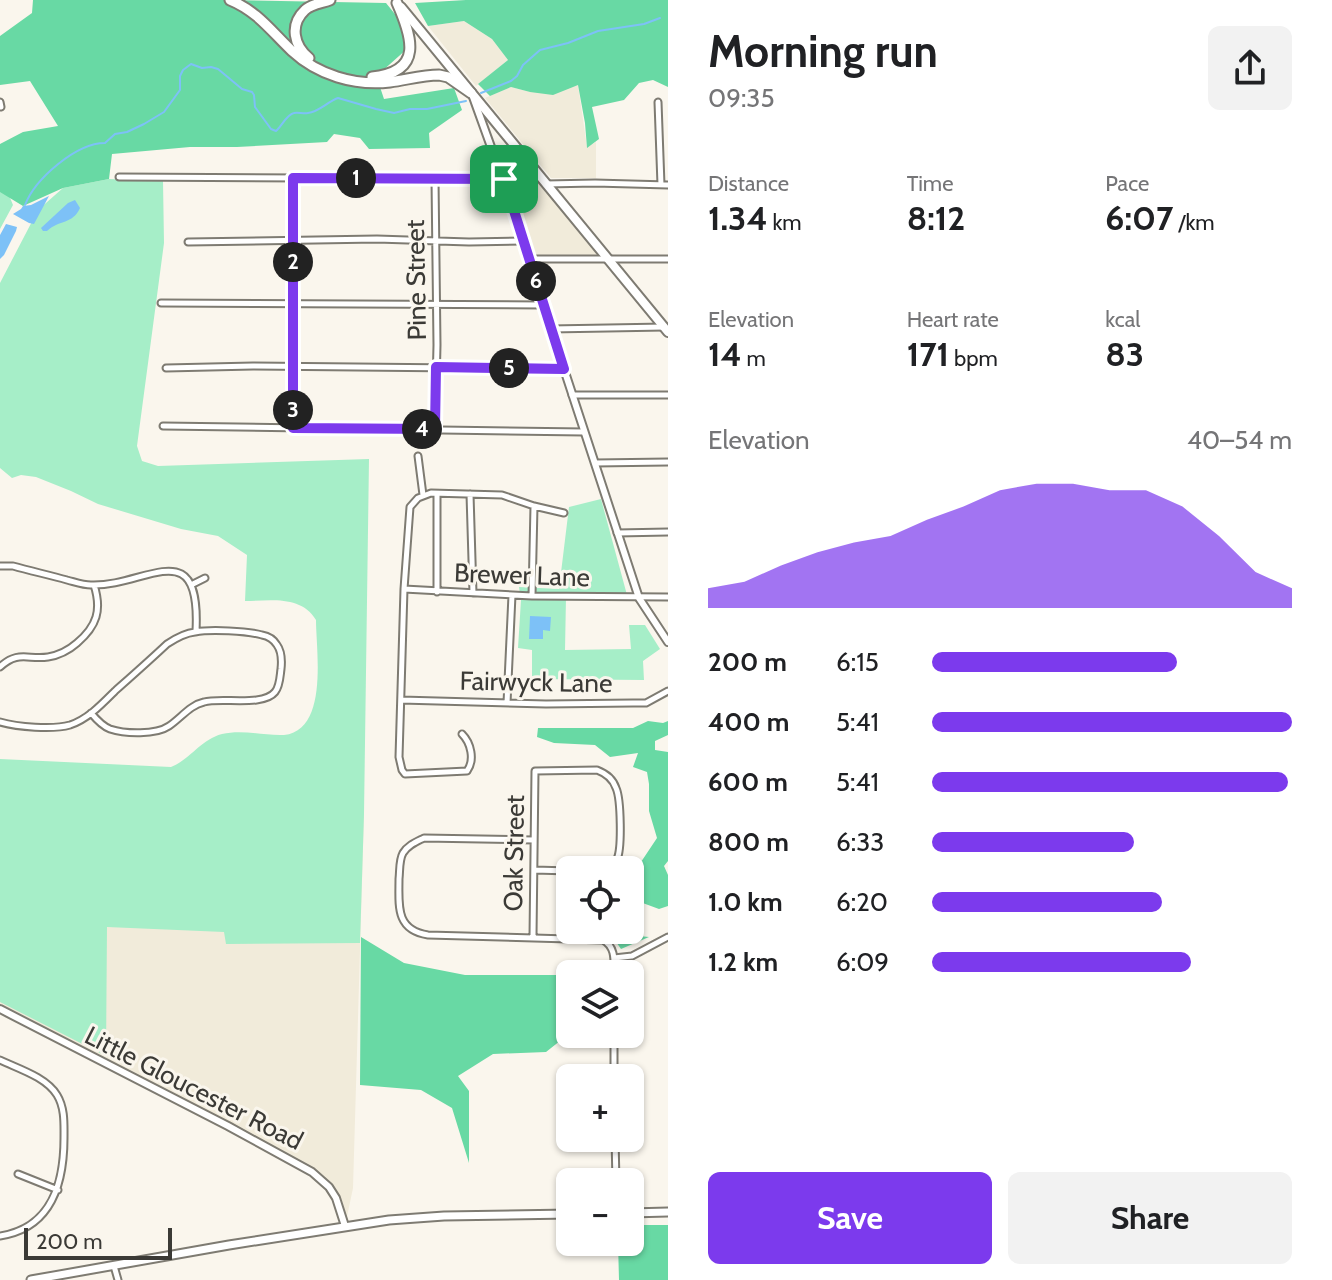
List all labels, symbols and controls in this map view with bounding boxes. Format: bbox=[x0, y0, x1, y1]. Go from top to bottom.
text: Morning run bbox=[708, 25, 938, 78]
button: share bbox=[1208, 26, 1292, 110]
text: 09:35 bbox=[708, 82, 774, 114]
pin bbox=[470, 145, 538, 213]
icon: arrive bbox=[482, 157, 526, 201]
pin: 1 bbox=[336, 158, 376, 198]
text: 1 bbox=[352, 164, 360, 191]
text: Distance bbox=[708, 170, 789, 197]
text: Time bbox=[907, 170, 953, 197]
text: Pace bbox=[1105, 170, 1149, 197]
text: 1.34 bbox=[708, 197, 768, 239]
text: 8:12 bbox=[907, 197, 965, 239]
text: 6:07 bbox=[1105, 197, 1173, 239]
text: km bbox=[768, 209, 802, 236]
text: /km bbox=[1173, 209, 1215, 236]
street label: Pine Street bbox=[399, 219, 433, 341]
pin: 2 bbox=[273, 242, 313, 282]
text: 2 bbox=[287, 248, 299, 275]
pin: 6 bbox=[516, 261, 556, 301]
text: 6 bbox=[530, 267, 542, 294]
text: Elevation bbox=[708, 306, 794, 333]
text: Heart rate bbox=[907, 306, 999, 333]
text: kcal bbox=[1105, 306, 1140, 333]
text: 14 bbox=[708, 333, 742, 375]
text: 171 bbox=[907, 333, 949, 375]
text: 83 bbox=[1105, 333, 1144, 375]
text: m bbox=[742, 345, 766, 372]
text: bpm bbox=[949, 345, 998, 372]
pin: 5 bbox=[489, 348, 529, 388]
text: 5 bbox=[503, 354, 515, 381]
pin: 3 bbox=[273, 390, 313, 430]
text: 3 bbox=[287, 396, 299, 423]
pin: 4 bbox=[402, 409, 442, 449]
text: 4 bbox=[415, 415, 429, 442]
text: Elevation bbox=[708, 424, 810, 456]
text: 40–54 m bbox=[1187, 424, 1292, 456]
street label: Brewer Lane bbox=[453, 557, 591, 593]
text: 200 m bbox=[708, 646, 787, 678]
text: 6:15 bbox=[836, 646, 879, 678]
street label: Fairwyck Lane bbox=[459, 665, 613, 699]
text: 400 m bbox=[708, 706, 789, 738]
text: 5:41 bbox=[836, 706, 879, 738]
text: 600 m bbox=[708, 766, 788, 798]
text: 5:41 bbox=[836, 766, 879, 798]
street label: Oak Street bbox=[497, 794, 531, 912]
text: 800 m bbox=[708, 826, 789, 858]
text: 6:33 bbox=[836, 826, 884, 858]
map controls bbox=[556, 856, 644, 1256]
button: locate bbox=[556, 856, 644, 944]
text: 1.0 km bbox=[708, 886, 783, 918]
text: 6:20 bbox=[836, 886, 888, 918]
text: 1.2 km bbox=[708, 946, 778, 978]
text: 6:09 bbox=[836, 946, 889, 978]
button: layers bbox=[556, 960, 644, 1048]
street label: Little Gloucester Road bbox=[80, 1019, 308, 1157]
button: + bbox=[556, 1064, 644, 1152]
button: − bbox=[556, 1168, 644, 1256]
button: Save bbox=[708, 1172, 992, 1264]
button: Share bbox=[1008, 1172, 1292, 1264]
scale bar bbox=[24, 1224, 172, 1260]
text: 200 m bbox=[36, 1228, 102, 1255]

